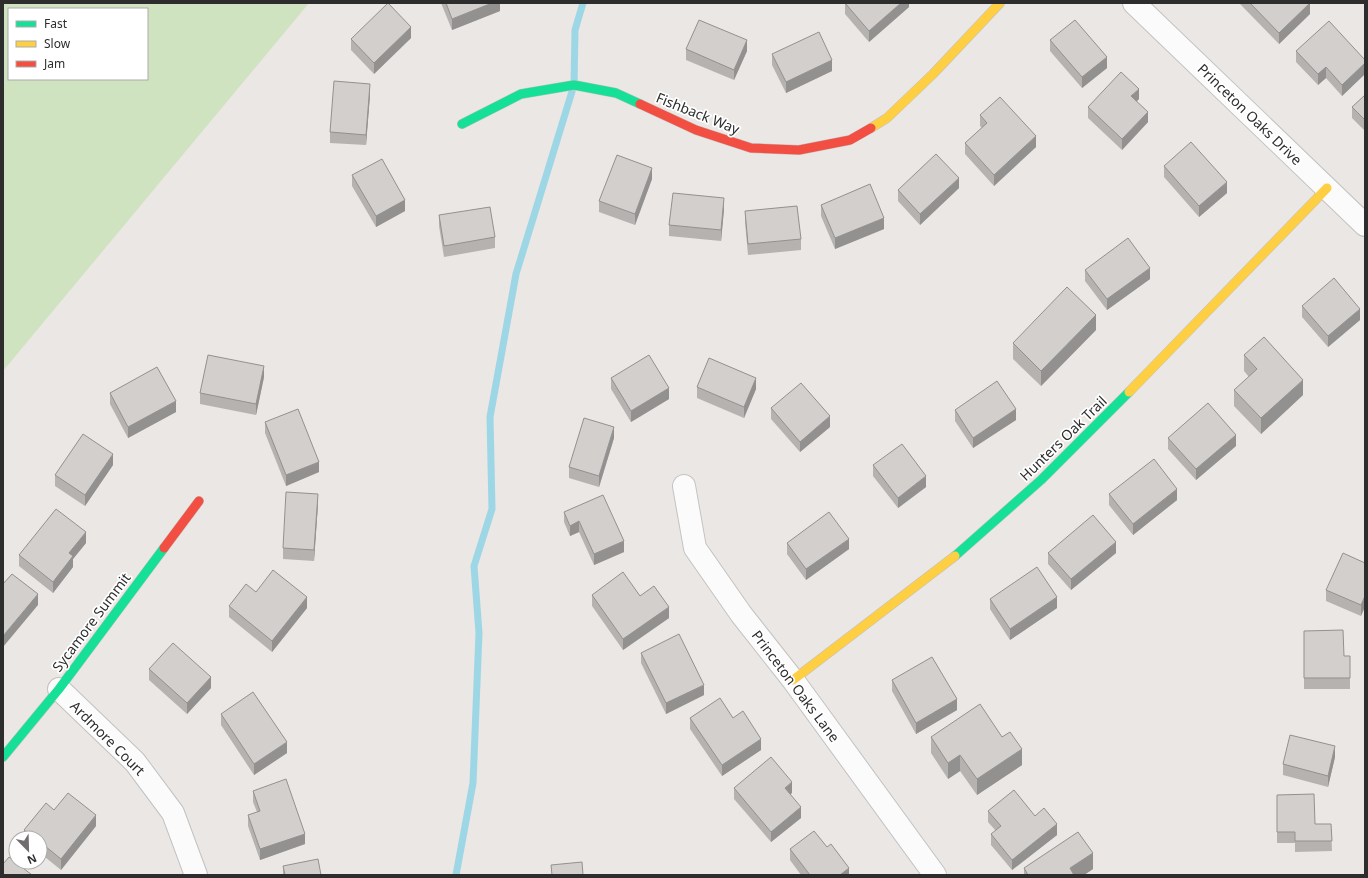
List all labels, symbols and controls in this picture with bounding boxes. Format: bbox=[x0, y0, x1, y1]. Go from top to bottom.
legend bbox=[8, 8, 148, 80]
text: Fast bbox=[44, 15, 68, 32]
text: Slow bbox=[44, 35, 71, 52]
text: Jam bbox=[43, 55, 65, 72]
street label: Princeton Oaks Drive bbox=[1194, 59, 1306, 169]
street label: Fishback Way bbox=[654, 88, 743, 139]
street label: Hunters Oak Trail bbox=[1015, 391, 1111, 485]
street label: Sycamore Summit bbox=[48, 569, 134, 675]
street label: Princeton Oaks Lane bbox=[748, 626, 844, 746]
street label: Ardmore Court bbox=[66, 696, 150, 780]
north arrow bbox=[8, 830, 48, 870]
text: N bbox=[25, 851, 39, 868]

